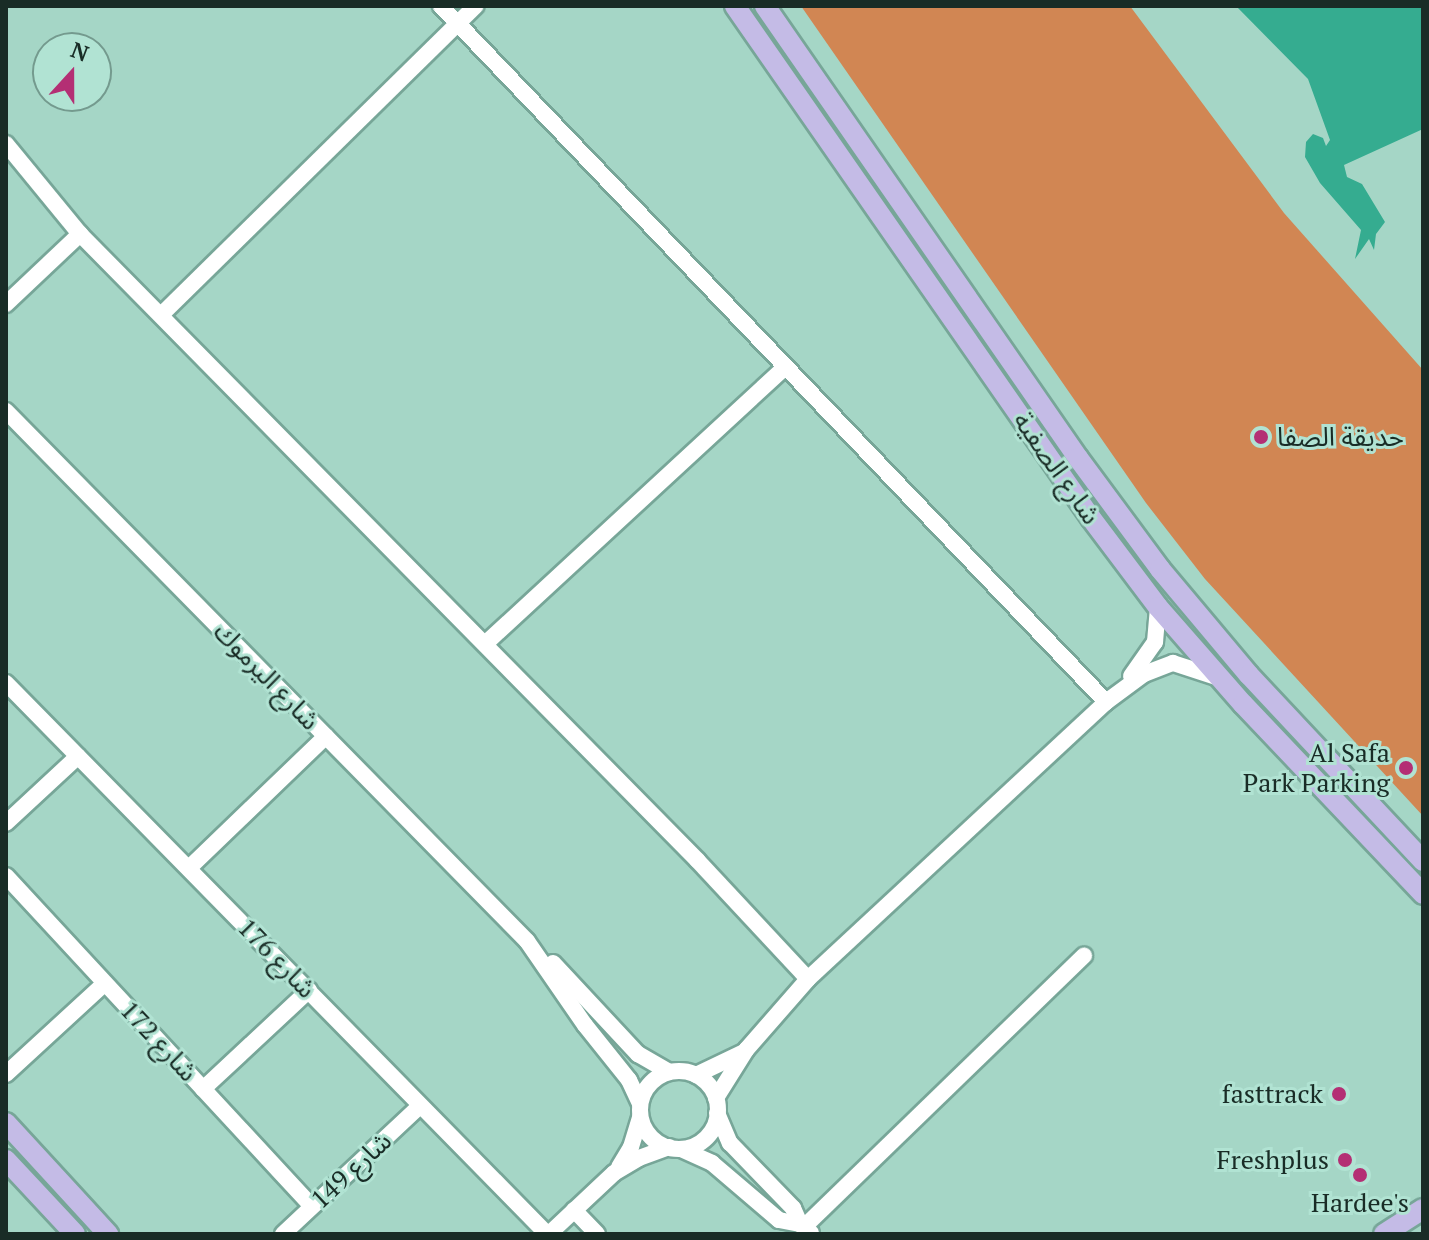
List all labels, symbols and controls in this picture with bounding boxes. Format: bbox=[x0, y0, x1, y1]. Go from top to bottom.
north arrow bbox=[32, 32, 112, 112]
text: N bbox=[67, 34, 93, 68]
street label: شارع الصفية bbox=[1007, 406, 1107, 530]
place label: حديقة الصفا bbox=[1277, 421, 1404, 453]
marker: حديقة الصفا bbox=[1252, 428, 1270, 446]
street label: شارع اليرموك bbox=[208, 616, 326, 736]
place label: Al Safa Park Parking bbox=[1243, 737, 1390, 798]
marker: Al Safa Park Parking bbox=[1397, 759, 1415, 777]
street label: شارع 176 bbox=[232, 912, 322, 1004]
street label: شارع 172 bbox=[114, 994, 204, 1088]
place label: fasttrack bbox=[1222, 1078, 1323, 1110]
marker: fasttrack bbox=[1330, 1085, 1348, 1103]
street label: شارع 149 bbox=[304, 1125, 398, 1215]
place label: Freshplus bbox=[1217, 1144, 1329, 1176]
marker: Freshplus bbox=[1336, 1151, 1354, 1169]
marker: Hardee's bbox=[1351, 1166, 1369, 1184]
place label: Hardee's bbox=[1311, 1187, 1409, 1219]

